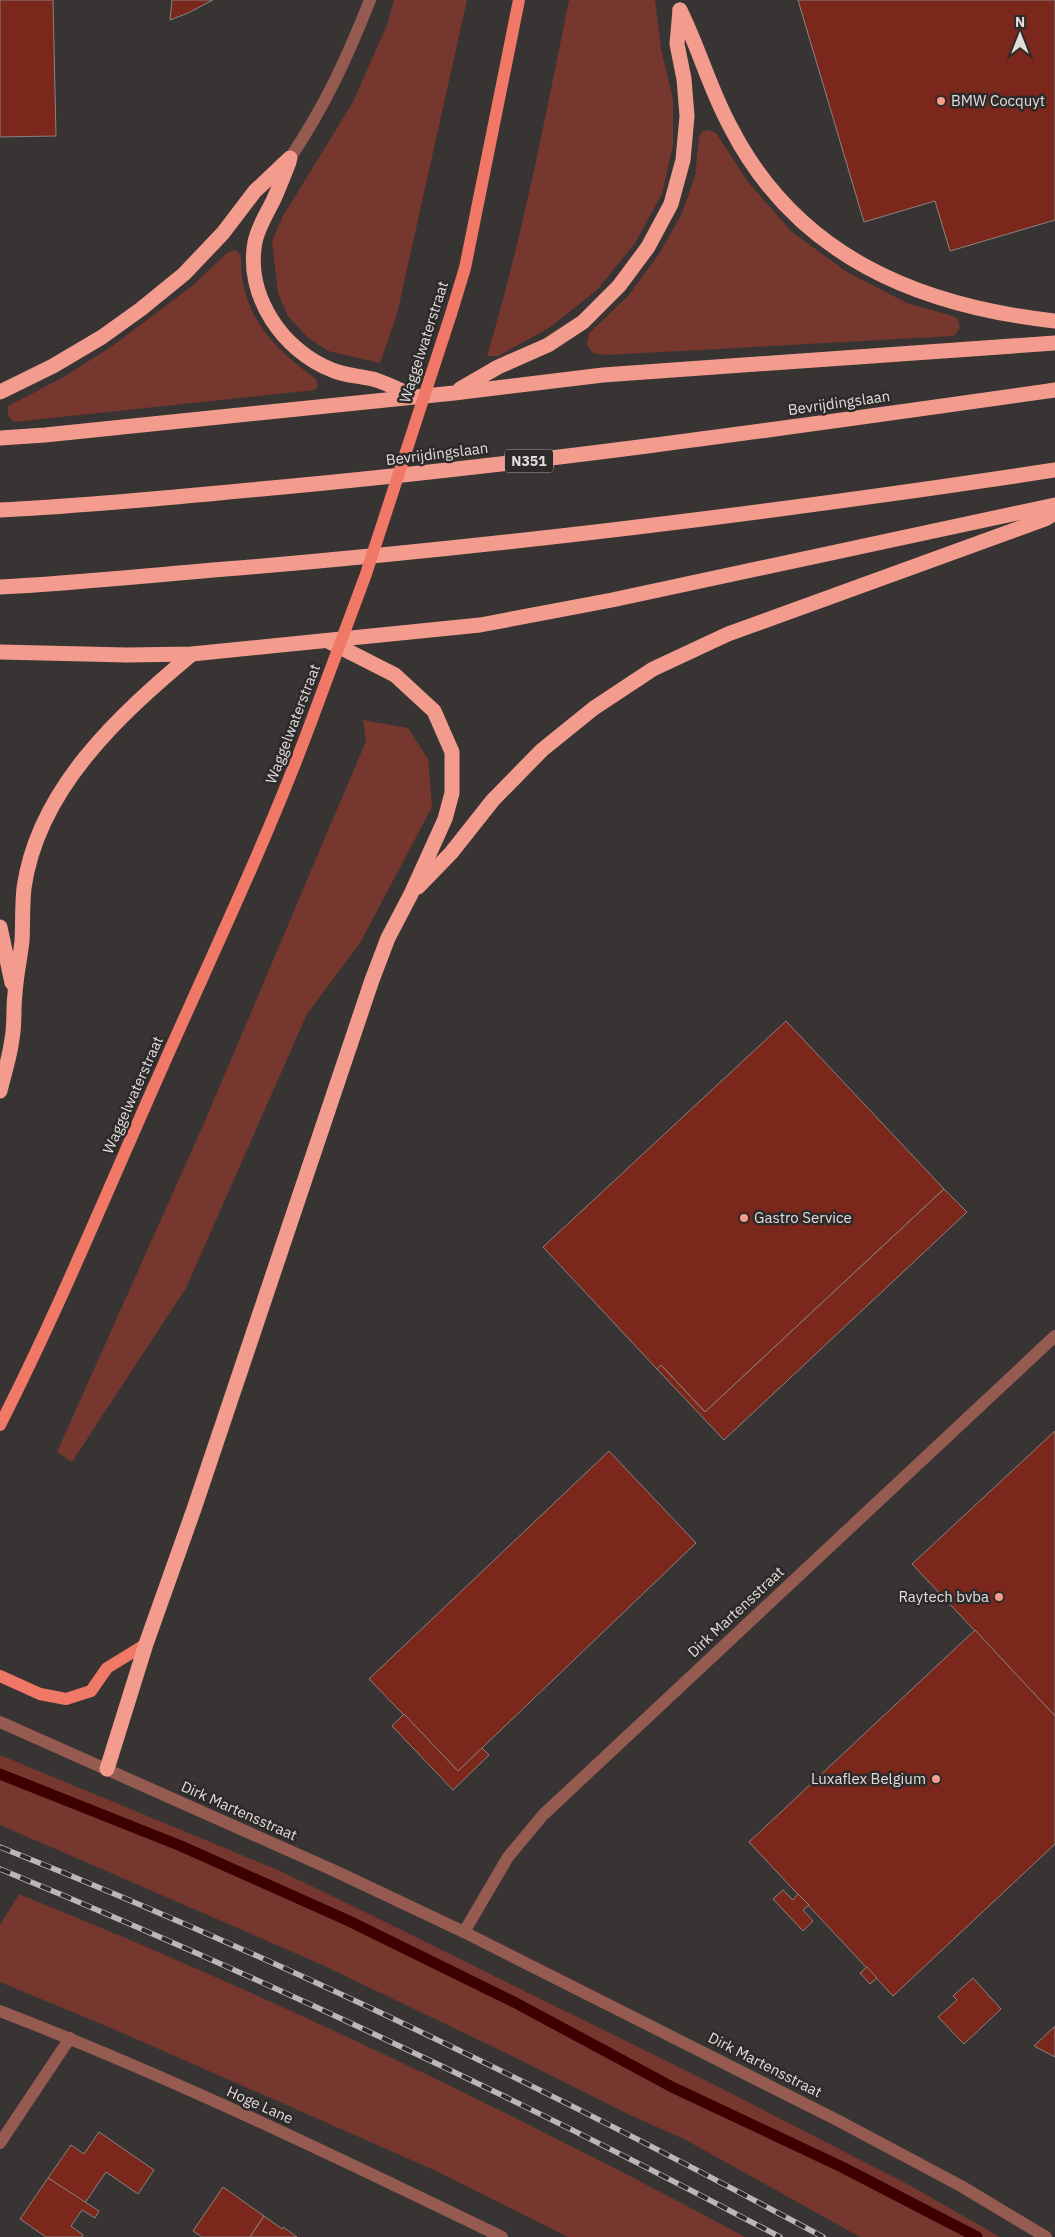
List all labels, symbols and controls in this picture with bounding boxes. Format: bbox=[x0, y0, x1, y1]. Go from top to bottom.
north arrow bbox=[995, 10, 1045, 60]
text: N bbox=[1015, 13, 1025, 31]
place label: BMW Cocquyt bbox=[951, 91, 1045, 110]
marker: BMW Cocquyt bbox=[935, 95, 947, 107]
street label: Waggelwaterstraat bbox=[395, 279, 452, 405]
street label: Bevrijdingslaan bbox=[787, 386, 891, 419]
street label: Bevrijdingslaan bbox=[385, 438, 489, 469]
road number: N351 bbox=[505, 450, 553, 472]
street label: Waggelwaterstraat bbox=[261, 661, 324, 786]
street label: Waggelwaterstraat bbox=[98, 1033, 167, 1157]
place label: Gastro Service bbox=[754, 1208, 852, 1227]
marker: Gastro Service bbox=[738, 1212, 750, 1224]
street label: Dirk Martensstraat bbox=[684, 1562, 788, 1661]
place label: Raytech bvba bbox=[898, 1587, 989, 1606]
marker: Raytech bvba bbox=[993, 1591, 1005, 1603]
place label: Luxaflex Belgium bbox=[811, 1769, 926, 1788]
marker: Luxaflex Belgium bbox=[930, 1773, 942, 1785]
street label: Dirk Martensstraat bbox=[178, 1776, 300, 1845]
street label: Dirk Martensstraat bbox=[705, 2028, 825, 2101]
street label: Hoge Lane bbox=[224, 2081, 296, 2128]

